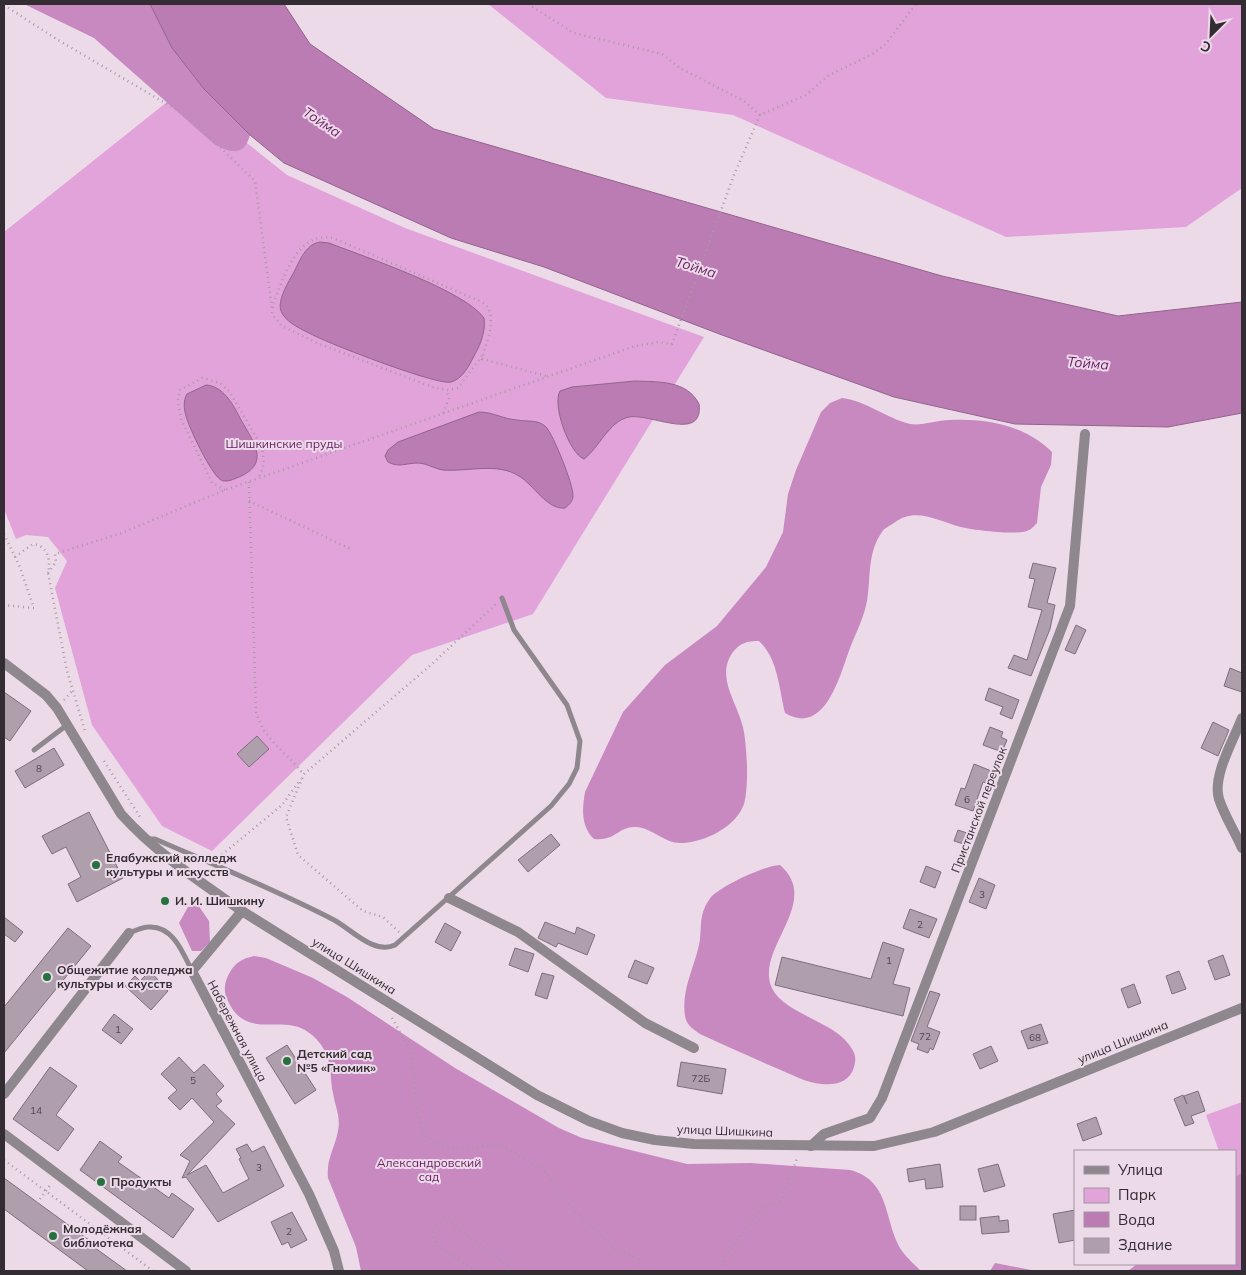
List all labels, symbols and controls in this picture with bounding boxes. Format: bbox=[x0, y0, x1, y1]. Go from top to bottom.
north arrow bbox=[1186, 10, 1236, 60]
text: С bbox=[1198, 37, 1214, 57]
water label: Тойма bbox=[300, 103, 345, 141]
water label: Тойма bbox=[673, 252, 719, 282]
water label: Тойма bbox=[1066, 352, 1110, 374]
park label: Шишкинские пруды bbox=[225, 436, 343, 451]
street label: Пристанской переулок bbox=[948, 744, 1010, 875]
house number: 8 bbox=[36, 762, 42, 775]
house number: 6 bbox=[964, 793, 970, 806]
place label: Елабужский колледж культуры и искусств bbox=[106, 850, 237, 879]
marker: Елабужский колледж культуры и искусств bbox=[90, 859, 102, 871]
house number: 3 bbox=[979, 888, 985, 901]
place label: И. И. Шишкину bbox=[175, 893, 265, 908]
marker: И. И. Шишкину bbox=[159, 895, 171, 907]
house number: 2 bbox=[917, 918, 923, 931]
street label: улица Шишкина bbox=[310, 934, 399, 997]
house number: 1 bbox=[886, 954, 892, 967]
place label: Общежитие колледжа культуры и скусств bbox=[57, 962, 193, 991]
marker: Общежитие колледжа культуры и скусств bbox=[41, 971, 53, 983]
street label: Набережная улица bbox=[204, 977, 271, 1084]
street label: улица Шишкина bbox=[1075, 1017, 1170, 1066]
house number: 1 bbox=[115, 1023, 121, 1036]
house number: 72 bbox=[919, 1030, 931, 1043]
house number: 68 bbox=[1029, 1031, 1041, 1044]
place label: Детский сад №5 «Гномик» bbox=[297, 1046, 376, 1075]
marker: Детский сад №5 «Гномик» bbox=[281, 1055, 293, 1067]
house number: 72Б bbox=[692, 1072, 711, 1085]
house number: 5 bbox=[190, 1074, 196, 1087]
house number: 14 bbox=[30, 1104, 42, 1117]
street label: улица Шишкина bbox=[677, 1121, 773, 1140]
legend bbox=[1074, 1150, 1236, 1265]
park label: Александровский сад bbox=[377, 1155, 481, 1184]
text: Улица bbox=[1117, 1160, 1163, 1179]
house number: 3 bbox=[256, 1161, 262, 1174]
place label: Продукты bbox=[111, 1174, 172, 1189]
marker: Продукты bbox=[95, 1176, 107, 1188]
text: Парк bbox=[1118, 1185, 1157, 1204]
text: Вода bbox=[1118, 1210, 1155, 1229]
place label: Молодёжная библиотека bbox=[63, 1221, 142, 1250]
house number: 2 bbox=[286, 1225, 292, 1238]
marker: Молодёжная библиотека bbox=[47, 1230, 59, 1242]
text: Здание bbox=[1118, 1235, 1172, 1254]

